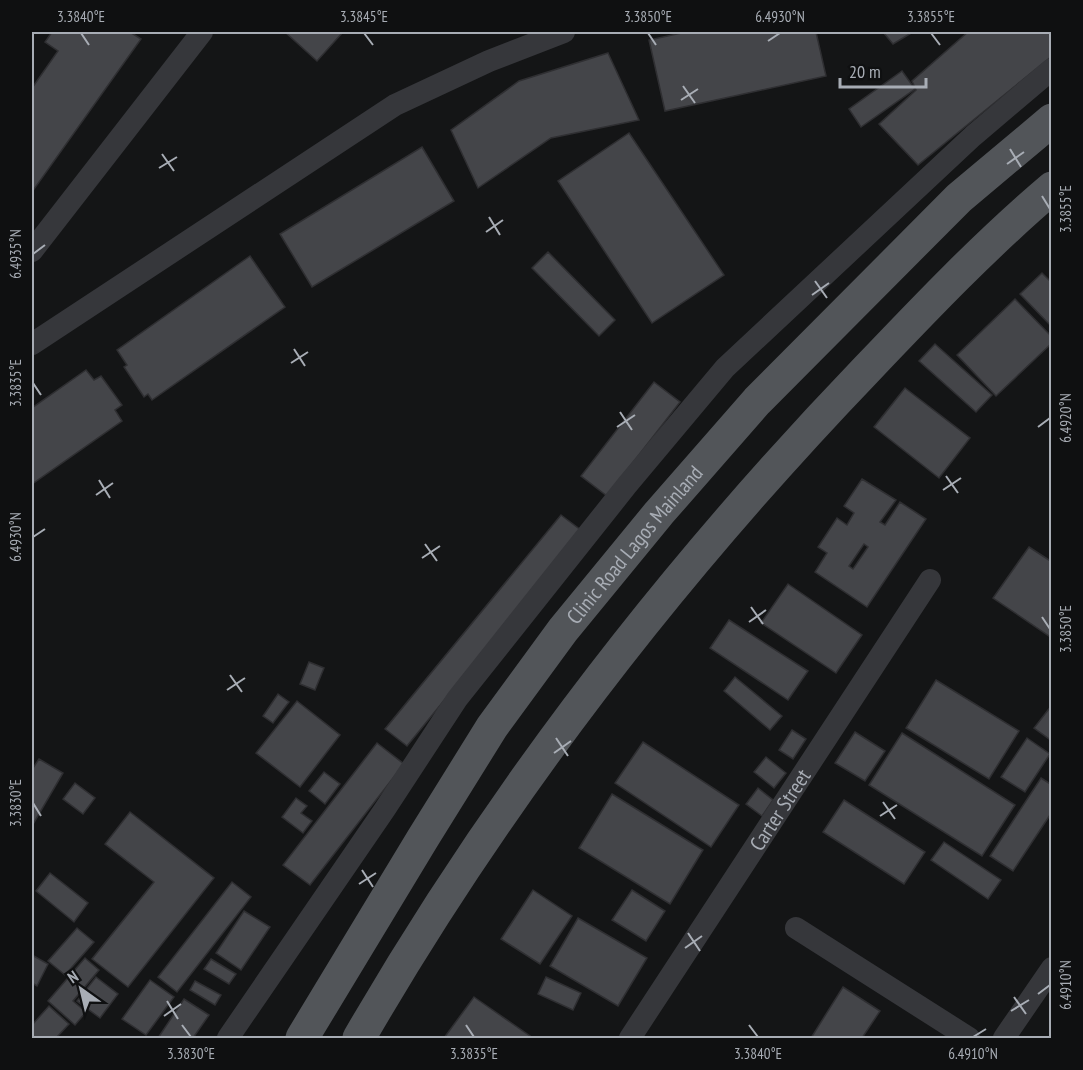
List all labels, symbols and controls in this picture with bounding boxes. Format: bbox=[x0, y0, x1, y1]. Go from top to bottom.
text: 3.3840°E bbox=[57, 7, 105, 26]
text: 3.3845°E bbox=[340, 7, 388, 26]
text: 3.3850°E bbox=[624, 7, 672, 26]
text: 6.4930°N bbox=[755, 7, 805, 26]
text: 3.3855°E bbox=[907, 7, 955, 26]
scale bar bbox=[840, 51, 926, 89]
text: 20 m bbox=[849, 60, 881, 83]
text: 3.3855°E bbox=[1056, 185, 1075, 233]
text: 6.4935°N bbox=[6, 229, 25, 279]
text: 3.3835°E bbox=[6, 359, 25, 407]
text: 6.4920°N bbox=[1056, 393, 1075, 443]
street label: Clinic Road Lagos Mainland bbox=[560, 460, 708, 629]
text: 6.4930°N bbox=[6, 512, 25, 562]
text: 3.3850°E bbox=[1056, 605, 1075, 653]
street label: Carter Street bbox=[743, 764, 816, 856]
text: 3.3830°E bbox=[6, 779, 25, 827]
north arrow bbox=[51, 959, 111, 1019]
text: 6.4910°N bbox=[1056, 960, 1075, 1010]
text: N bbox=[63, 966, 82, 987]
text: 3.3830°E bbox=[167, 1044, 215, 1063]
text: 3.3835°E bbox=[450, 1044, 498, 1063]
text: 3.3840°E bbox=[734, 1044, 782, 1063]
text: 6.4910°N bbox=[948, 1044, 998, 1063]

